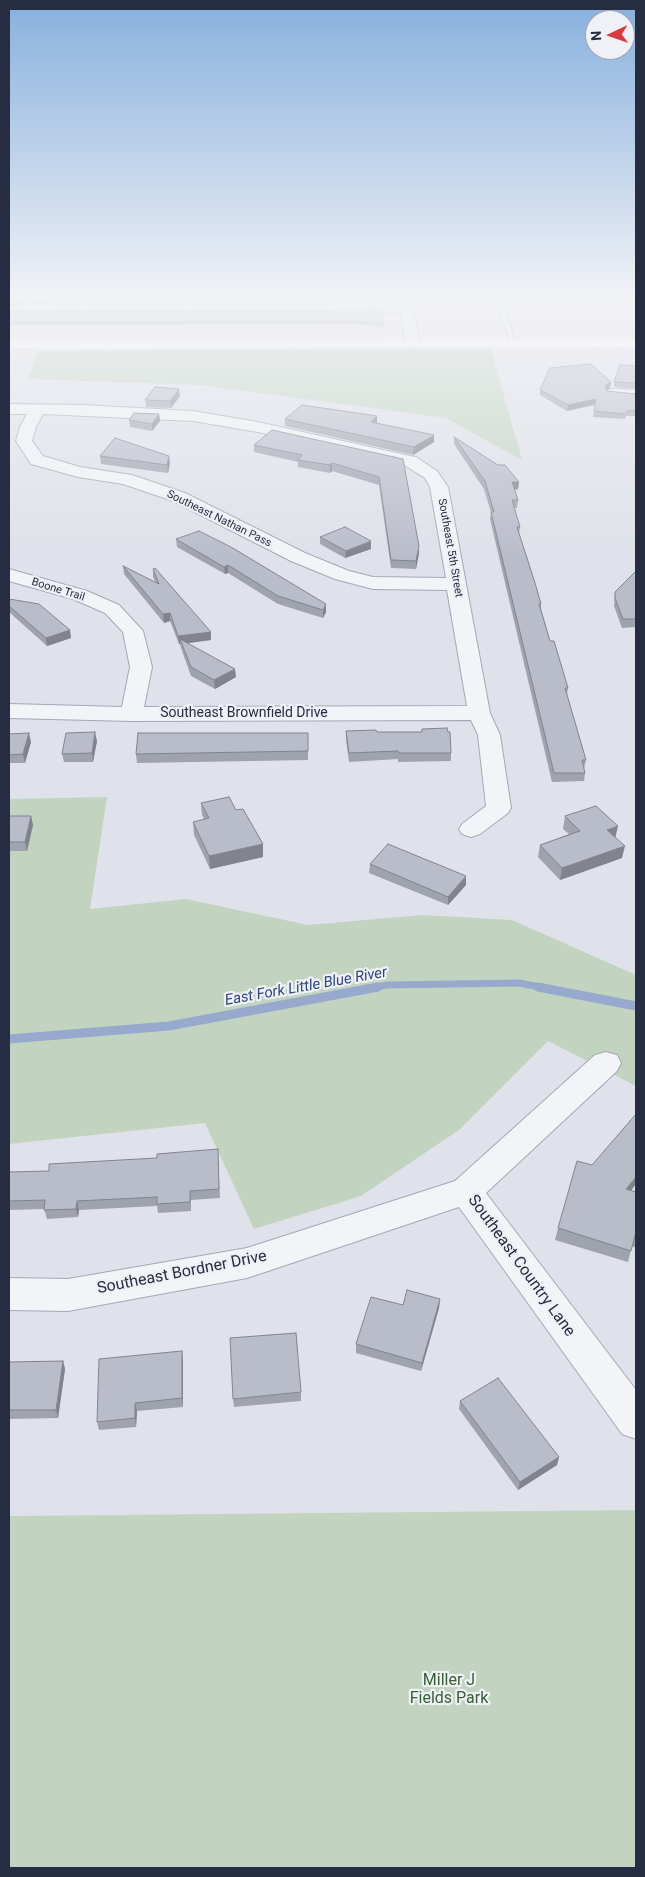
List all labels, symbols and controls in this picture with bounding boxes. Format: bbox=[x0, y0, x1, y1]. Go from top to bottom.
north arrow bbox=[585, 10, 635, 60]
text: N bbox=[588, 30, 604, 41]
street label: Southeast Nathan Pass bbox=[164, 488, 274, 550]
street label: Southeast 5th Street bbox=[435, 498, 465, 598]
street label: Boone Trail bbox=[30, 576, 86, 604]
street label: Southeast Brownfield Drive bbox=[160, 705, 328, 721]
water label: East Fork Little Blue River bbox=[224, 964, 388, 1010]
street label: Southeast Country Lane bbox=[463, 1191, 579, 1341]
street label: Southeast Bordner Drive bbox=[96, 1247, 268, 1299]
park label: Miller J Fields Park bbox=[410, 1671, 488, 1709]

